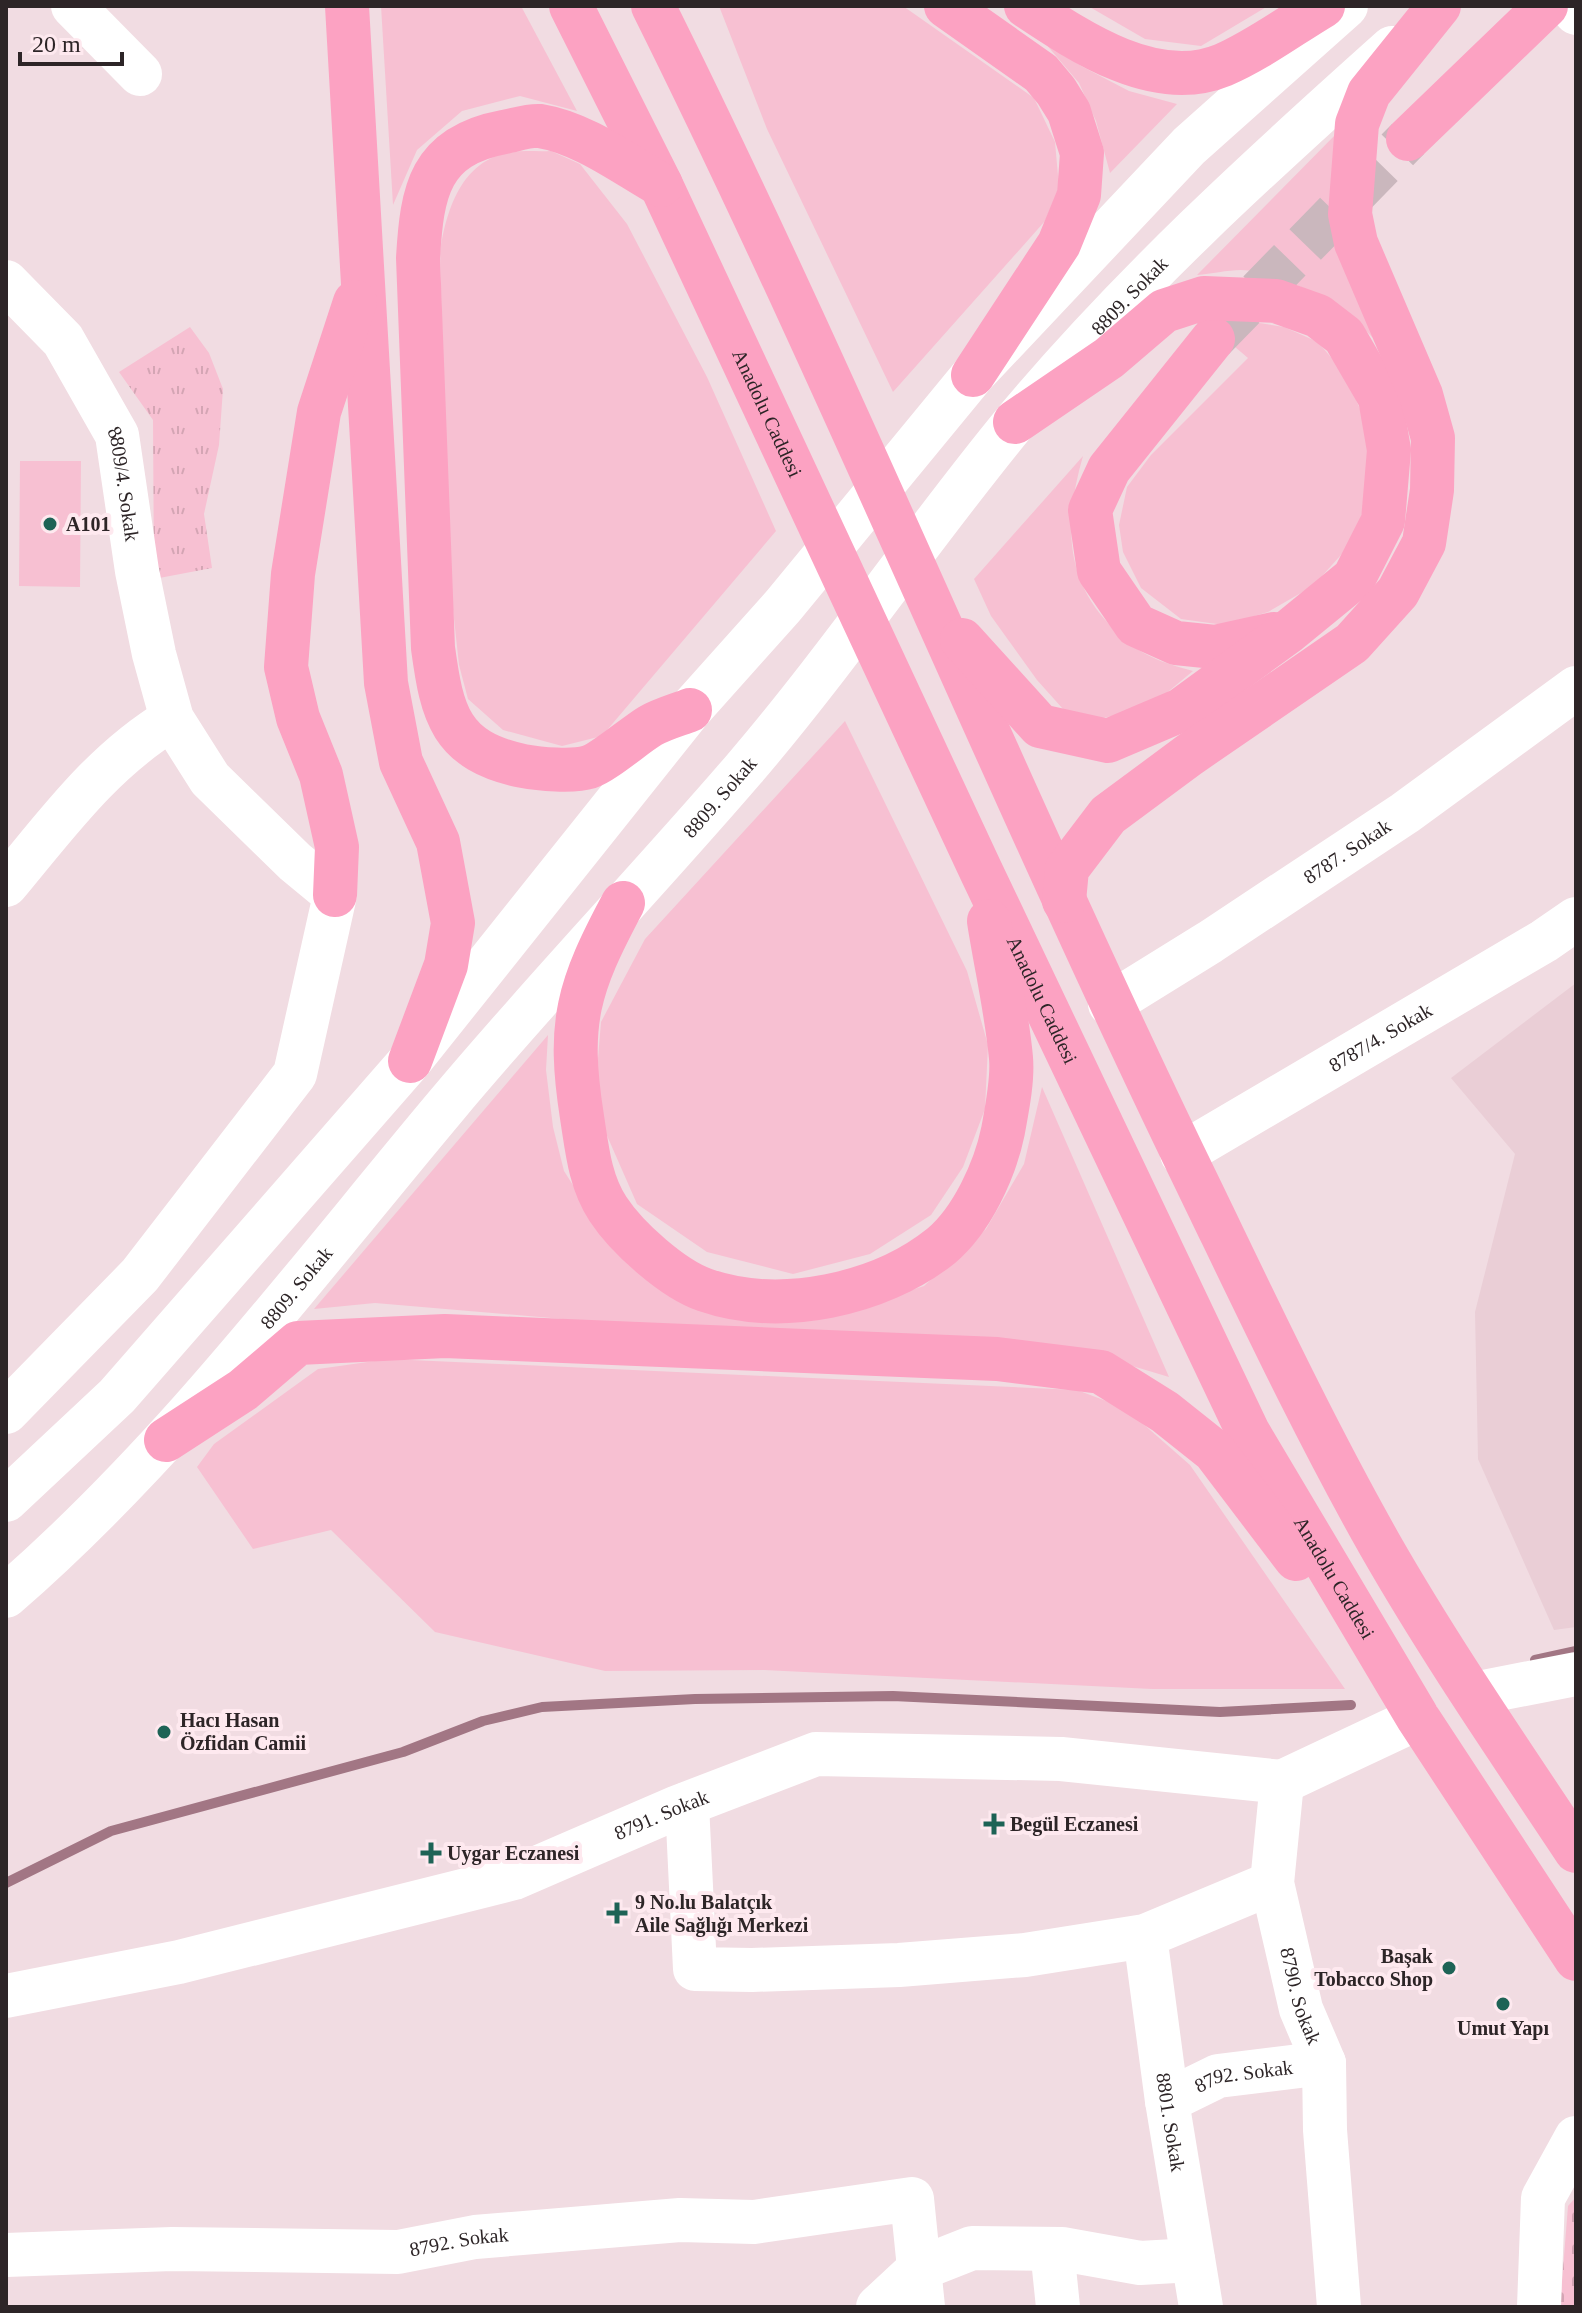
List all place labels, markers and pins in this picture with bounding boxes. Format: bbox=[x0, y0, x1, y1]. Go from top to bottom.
place label: A101 bbox=[66, 513, 110, 535]
marker: A101 bbox=[41, 515, 59, 533]
place label: Hacı Hasan Özfidan Camii bbox=[180, 1709, 307, 1754]
marker: Hacı Hasan Özfidan Camii bbox=[155, 1723, 173, 1741]
place label: Begül Eczanesi bbox=[1010, 1813, 1139, 1836]
marker: Begül Eczanesi bbox=[985, 1815, 1003, 1833]
place label: Uygar Eczanesi bbox=[447, 1842, 580, 1865]
marker: Uygar Eczanesi bbox=[422, 1844, 440, 1862]
place label: 9 No.lu Balatçık Aile Sağlığı Merkezi bbox=[635, 1891, 809, 1937]
marker: 9 No.lu Balatçık Aile Sağlığı Merkezi bbox=[606, 1902, 628, 1924]
place label: Başak Tobacco Shop bbox=[1314, 1945, 1434, 1991]
marker: Başak Tobacco Shop bbox=[1440, 1959, 1458, 1977]
marker: Umut Yapı bbox=[1494, 1995, 1512, 2013]
place label: Umut Yapı bbox=[1457, 2017, 1549, 2040]

